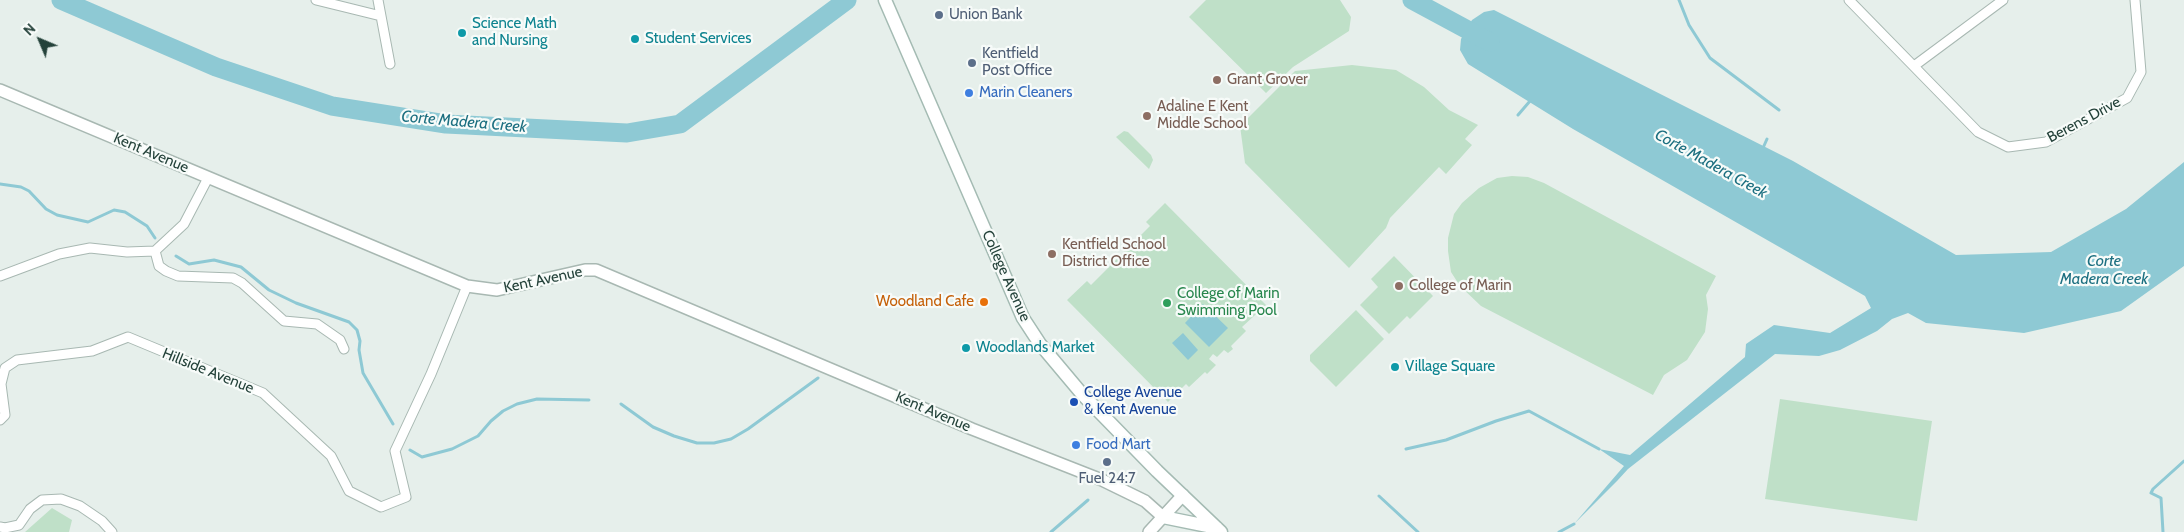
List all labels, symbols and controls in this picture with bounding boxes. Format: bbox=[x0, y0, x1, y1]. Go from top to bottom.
place label: Union Bank bbox=[949, 6, 1022, 24]
marker: Union Bank bbox=[933, 9, 945, 21]
north arrow bbox=[15, 15, 65, 65]
place label: Science Math and Nursing bbox=[472, 15, 557, 50]
text: N bbox=[20, 20, 39, 39]
marker: Science Math and Nursing bbox=[456, 27, 468, 39]
place label: Student Services bbox=[645, 30, 751, 48]
marker: Student Services bbox=[629, 33, 641, 45]
place label: Kentfield Post Office bbox=[982, 45, 1052, 80]
marker: Kentfield Post Office bbox=[966, 57, 978, 69]
place label: Grant Grover bbox=[1227, 71, 1308, 89]
marker: Grant Grover bbox=[1211, 74, 1223, 86]
place label: Marin Cleaners bbox=[979, 84, 1073, 102]
marker: Marin Cleaners bbox=[963, 87, 975, 99]
street label: Berens Drive bbox=[2044, 93, 2124, 147]
place label: Adaline E Kent Middle School bbox=[1157, 98, 1248, 133]
water label: Corte Madera Creek bbox=[401, 107, 527, 137]
marker: Adaline E Kent Middle School bbox=[1141, 110, 1153, 122]
water label: Corte Madera Creek bbox=[1651, 125, 1771, 203]
street label: Kent Avenue bbox=[111, 129, 191, 177]
street label: College Avenue bbox=[978, 228, 1034, 324]
place label: Kentfield School District Office bbox=[1062, 236, 1166, 271]
marker: Kentfield School District Office bbox=[1046, 248, 1058, 260]
water label: Corte Madera Creek bbox=[2060, 251, 2148, 289]
street label: Kent Avenue bbox=[502, 263, 584, 297]
place label: College of Marin bbox=[1409, 277, 1512, 295]
marker: College of Marin bbox=[1393, 280, 1405, 292]
place label: College of Marin Swimming Pool bbox=[1177, 285, 1280, 320]
place label: Woodland Cafe bbox=[876, 293, 974, 311]
marker: Woodland Cafe bbox=[978, 296, 990, 308]
marker: College of Marin Swimming Pool bbox=[1161, 297, 1173, 309]
place label: Woodlands Market bbox=[976, 339, 1095, 357]
marker: Woodlands Market bbox=[960, 342, 972, 354]
street label: Hillside Avenue bbox=[160, 344, 256, 398]
place label: Village Square bbox=[1405, 358, 1495, 376]
marker: Village Square bbox=[1389, 361, 1401, 373]
place label: College Avenue & Kent Avenue bbox=[1084, 384, 1182, 419]
street label: Kent Avenue bbox=[893, 388, 973, 436]
marker: College Avenue & Kent Avenue bbox=[1068, 396, 1080, 408]
place label: Food Mart bbox=[1086, 436, 1150, 454]
marker: Food Mart bbox=[1070, 439, 1082, 451]
marker: Fuel 24:7 bbox=[1101, 456, 1113, 468]
place label: Fuel 24:7 bbox=[1079, 470, 1135, 488]

